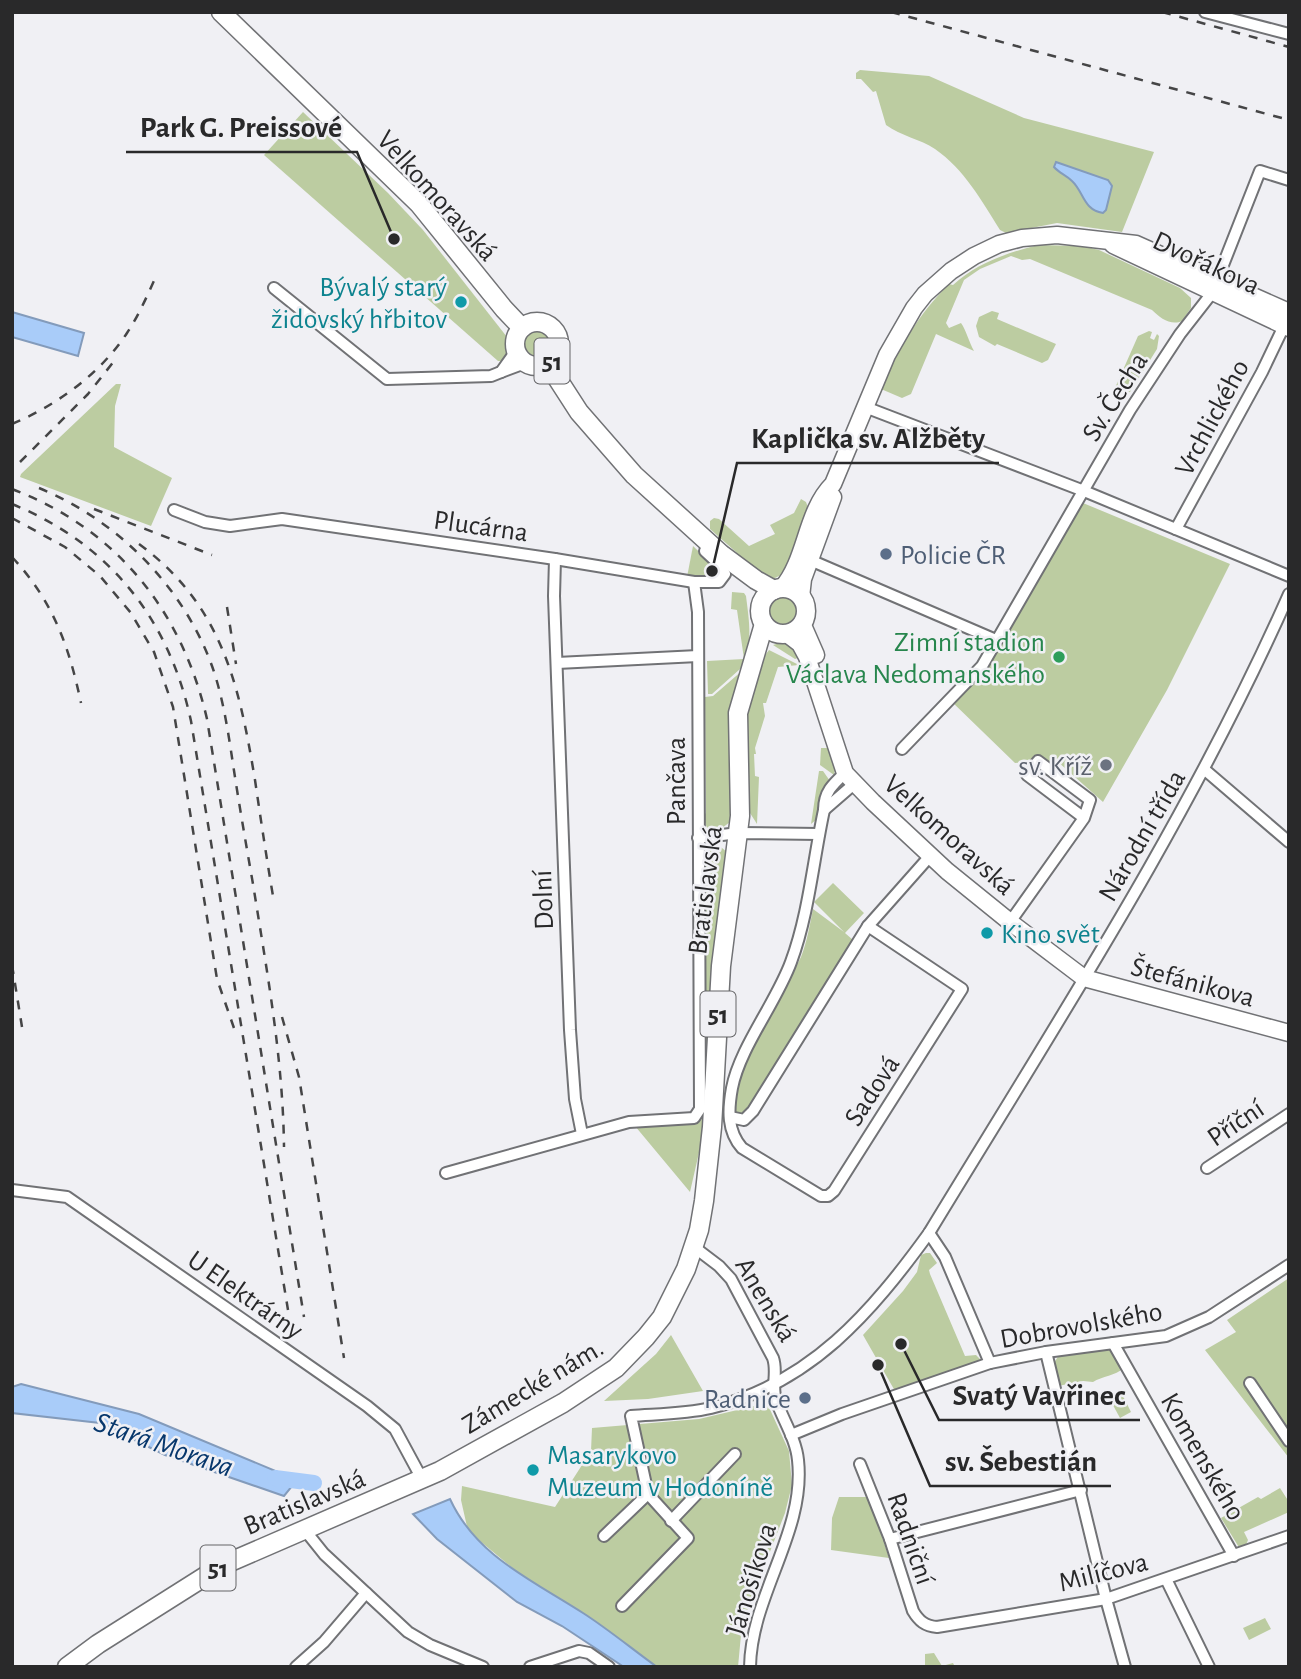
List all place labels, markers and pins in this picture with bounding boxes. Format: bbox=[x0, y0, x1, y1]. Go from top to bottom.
callout: Park G. Preissové bbox=[126, 101, 357, 152]
place label: Bývalý starý židovský hřbitov bbox=[271, 274, 447, 334]
marker: Bývalý starý židovský hřbitov bbox=[453, 294, 469, 310]
callout: Kaplička sv. Alžběty bbox=[737, 412, 999, 463]
place label: Policie ČR bbox=[900, 540, 1006, 570]
marker: Policie ČR bbox=[878, 546, 894, 562]
place label: Zimní stadion Václava Nedomanského bbox=[786, 629, 1045, 689]
marker: Zimní stadion Václava Nedomanského bbox=[1051, 649, 1067, 665]
place label: sv. Kříž bbox=[1018, 753, 1092, 781]
marker: sv. Kříž bbox=[1098, 757, 1114, 773]
place label: Kino svět bbox=[1001, 921, 1100, 949]
marker: Kino svět bbox=[979, 925, 995, 941]
callout: Svatý Vavřinec bbox=[939, 1369, 1140, 1420]
place label: Radnice bbox=[704, 1386, 791, 1414]
marker: Radnice bbox=[797, 1390, 813, 1406]
callout: sv. Šebestián bbox=[930, 1435, 1111, 1486]
place label: Masarykovo Muzeum v Hodoníně bbox=[547, 1442, 773, 1502]
marker: Masarykovo Muzeum v Hodoníně bbox=[525, 1462, 541, 1478]

